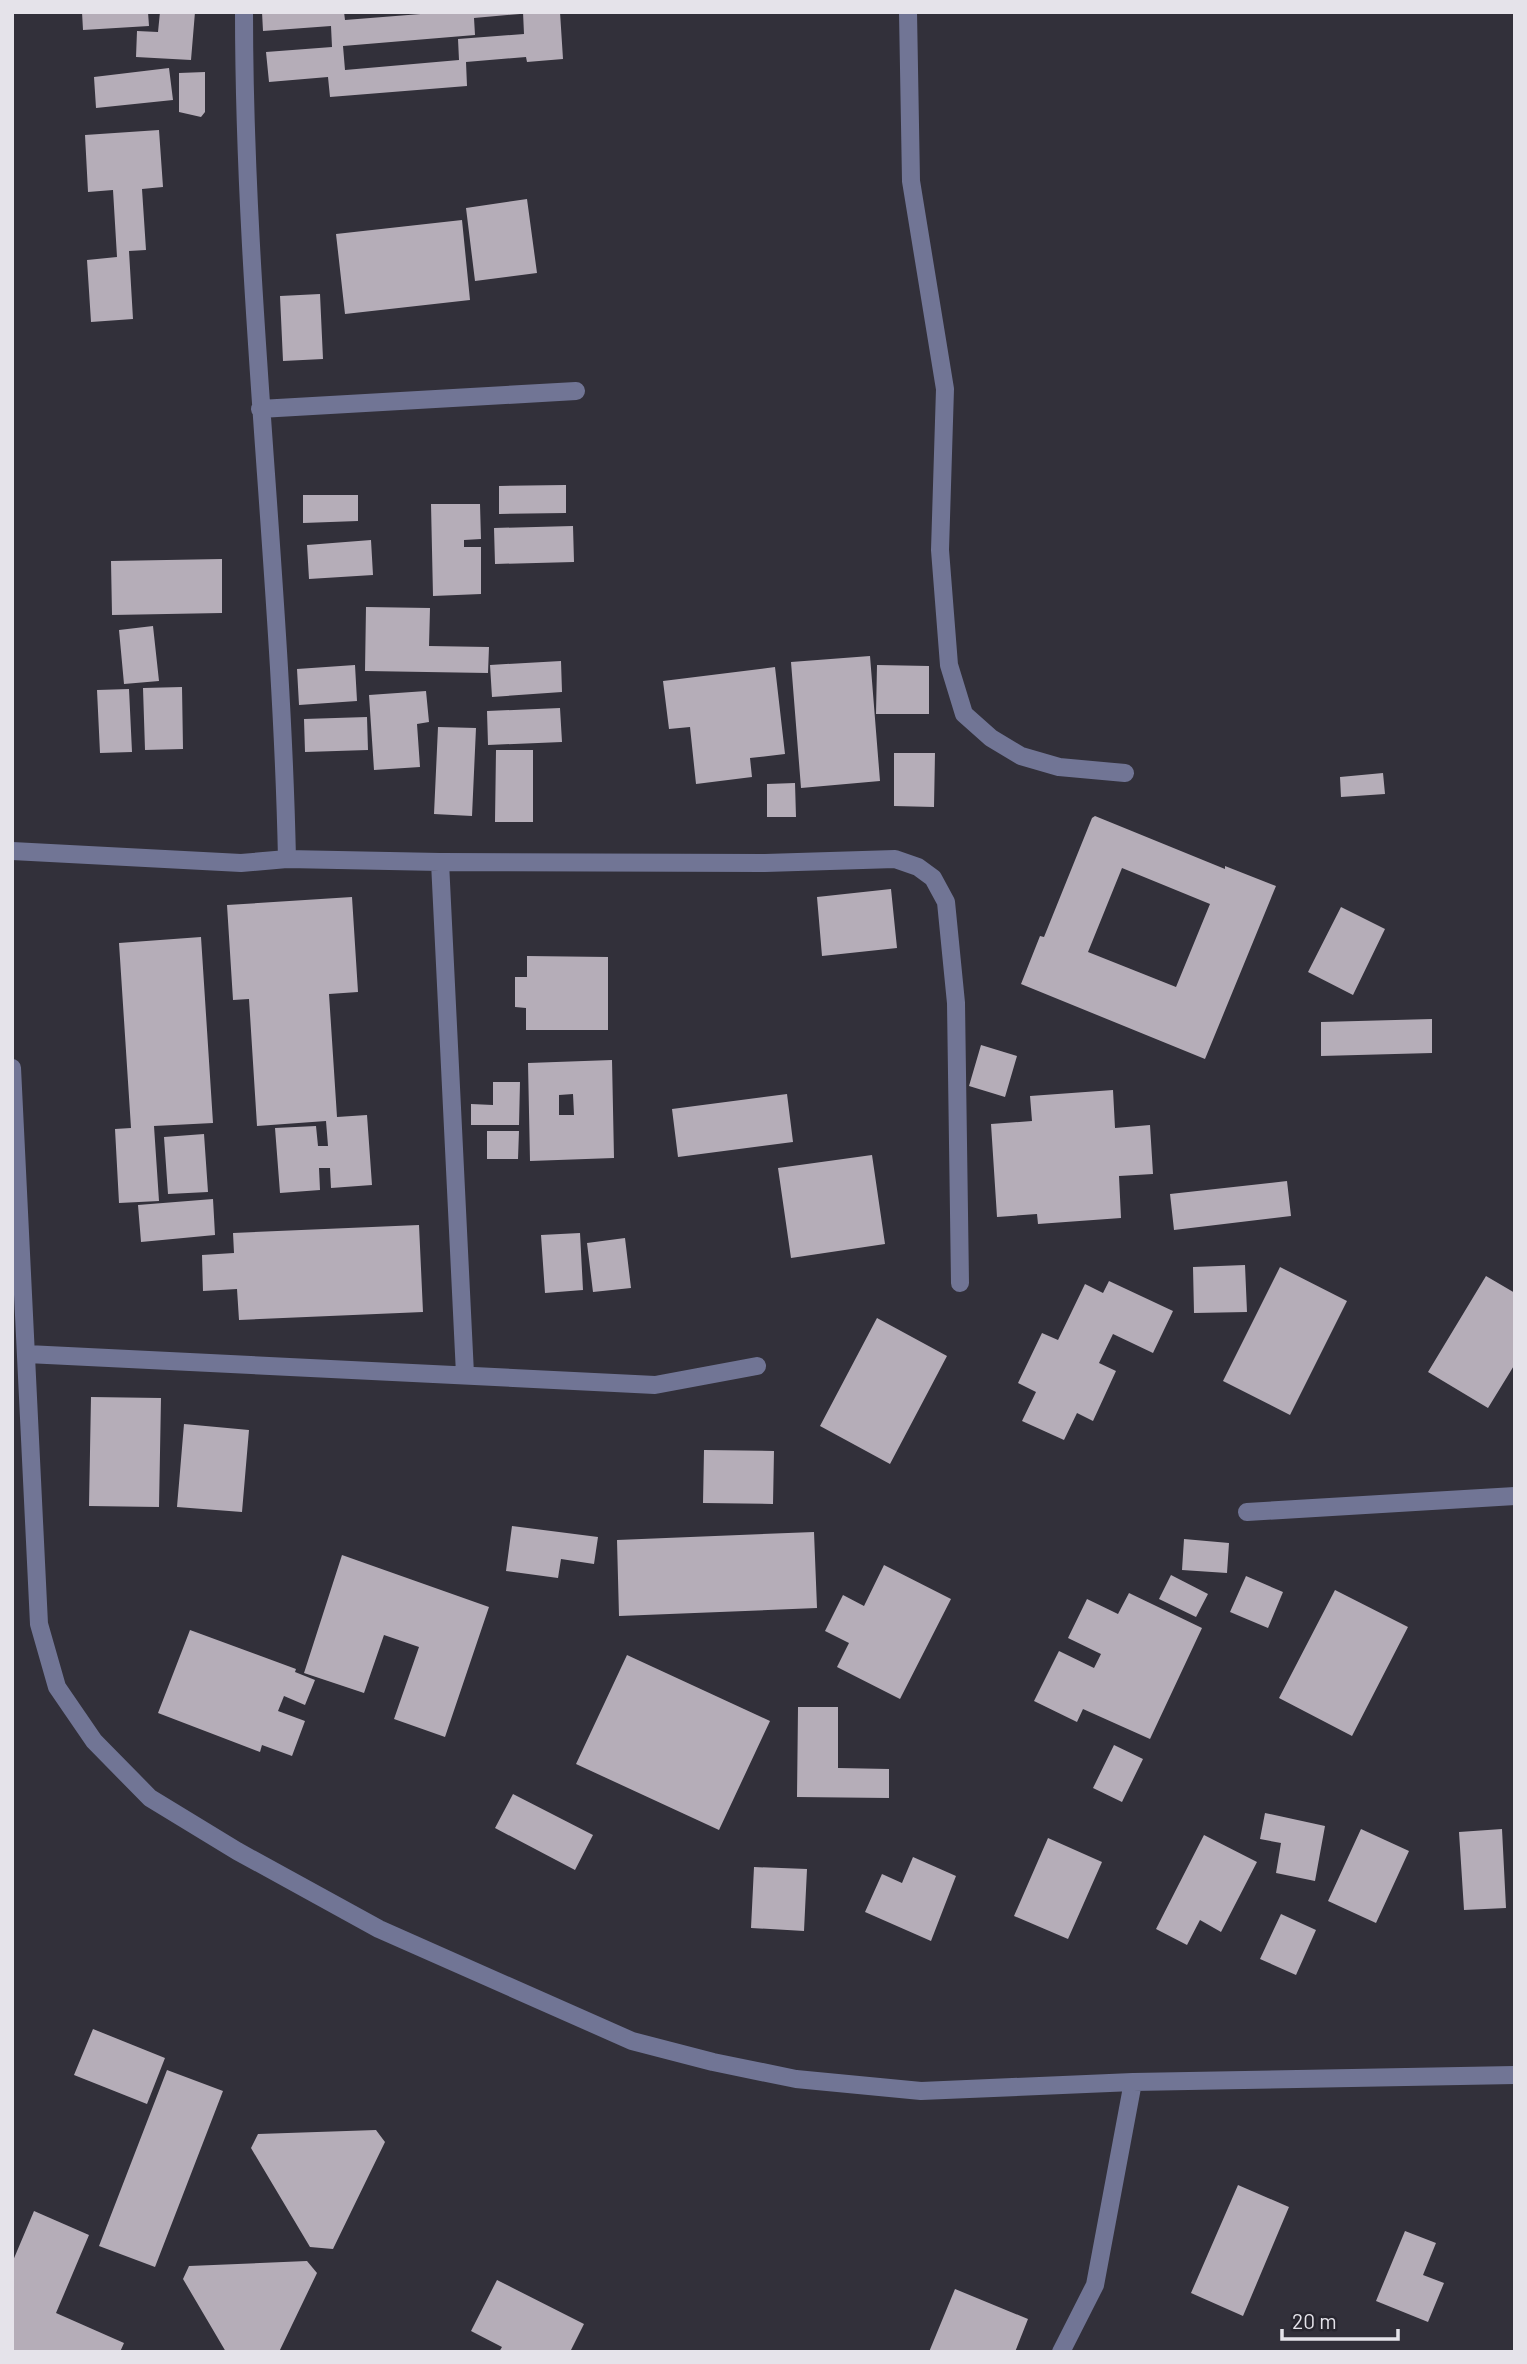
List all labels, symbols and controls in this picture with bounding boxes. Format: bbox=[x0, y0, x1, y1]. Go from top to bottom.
scale bar bbox=[1282, 2298, 1398, 2342]
text: 20 m bbox=[1292, 2308, 1337, 2333]

